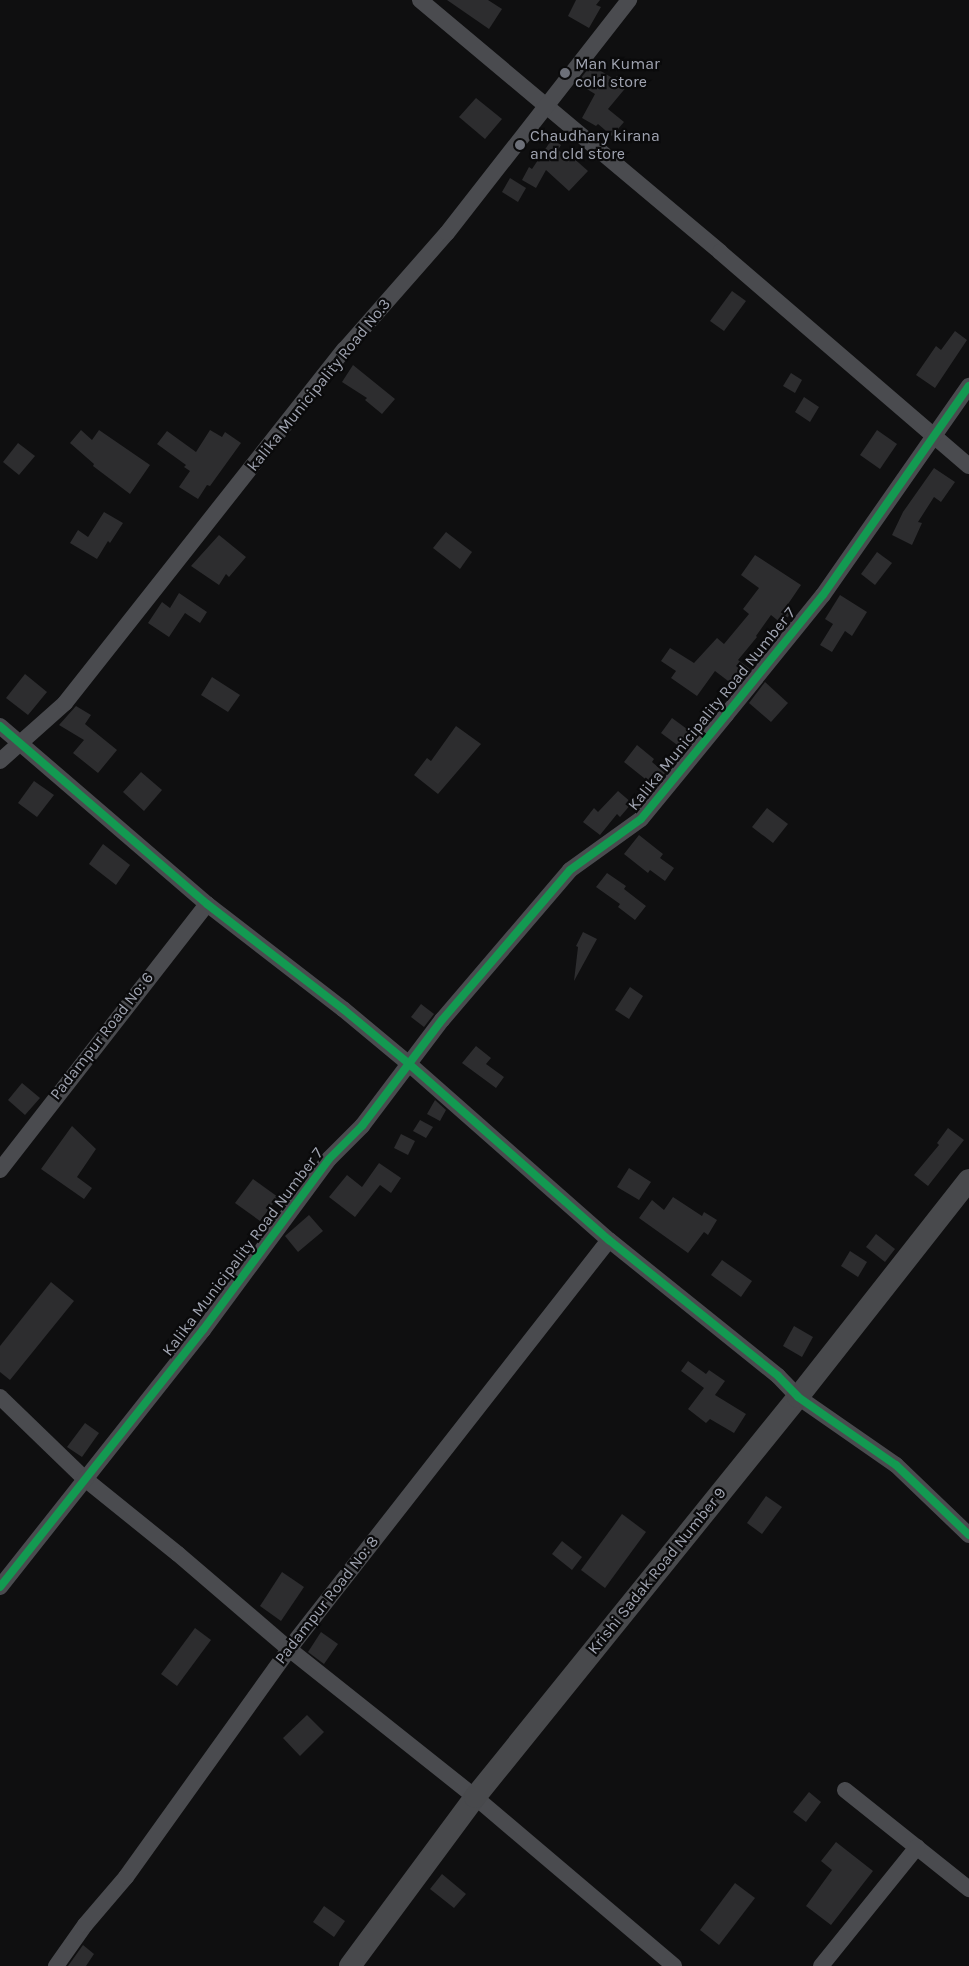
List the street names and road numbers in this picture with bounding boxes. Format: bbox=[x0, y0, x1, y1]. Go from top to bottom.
street label: kalika Municipality Road No.3 bbox=[243, 295, 395, 475]
street label: Kalika Municipality Road Number 7 bbox=[624, 604, 800, 814]
street label: Padampur Road No: 6 bbox=[46, 968, 158, 1104]
street label: Kalika Municipality Road Number 7 bbox=[158, 1144, 328, 1360]
street label: Krishi Sadak Road Number 9 bbox=[584, 1484, 730, 1658]
street label: Padampur Road No: 8 bbox=[271, 1532, 383, 1668]

